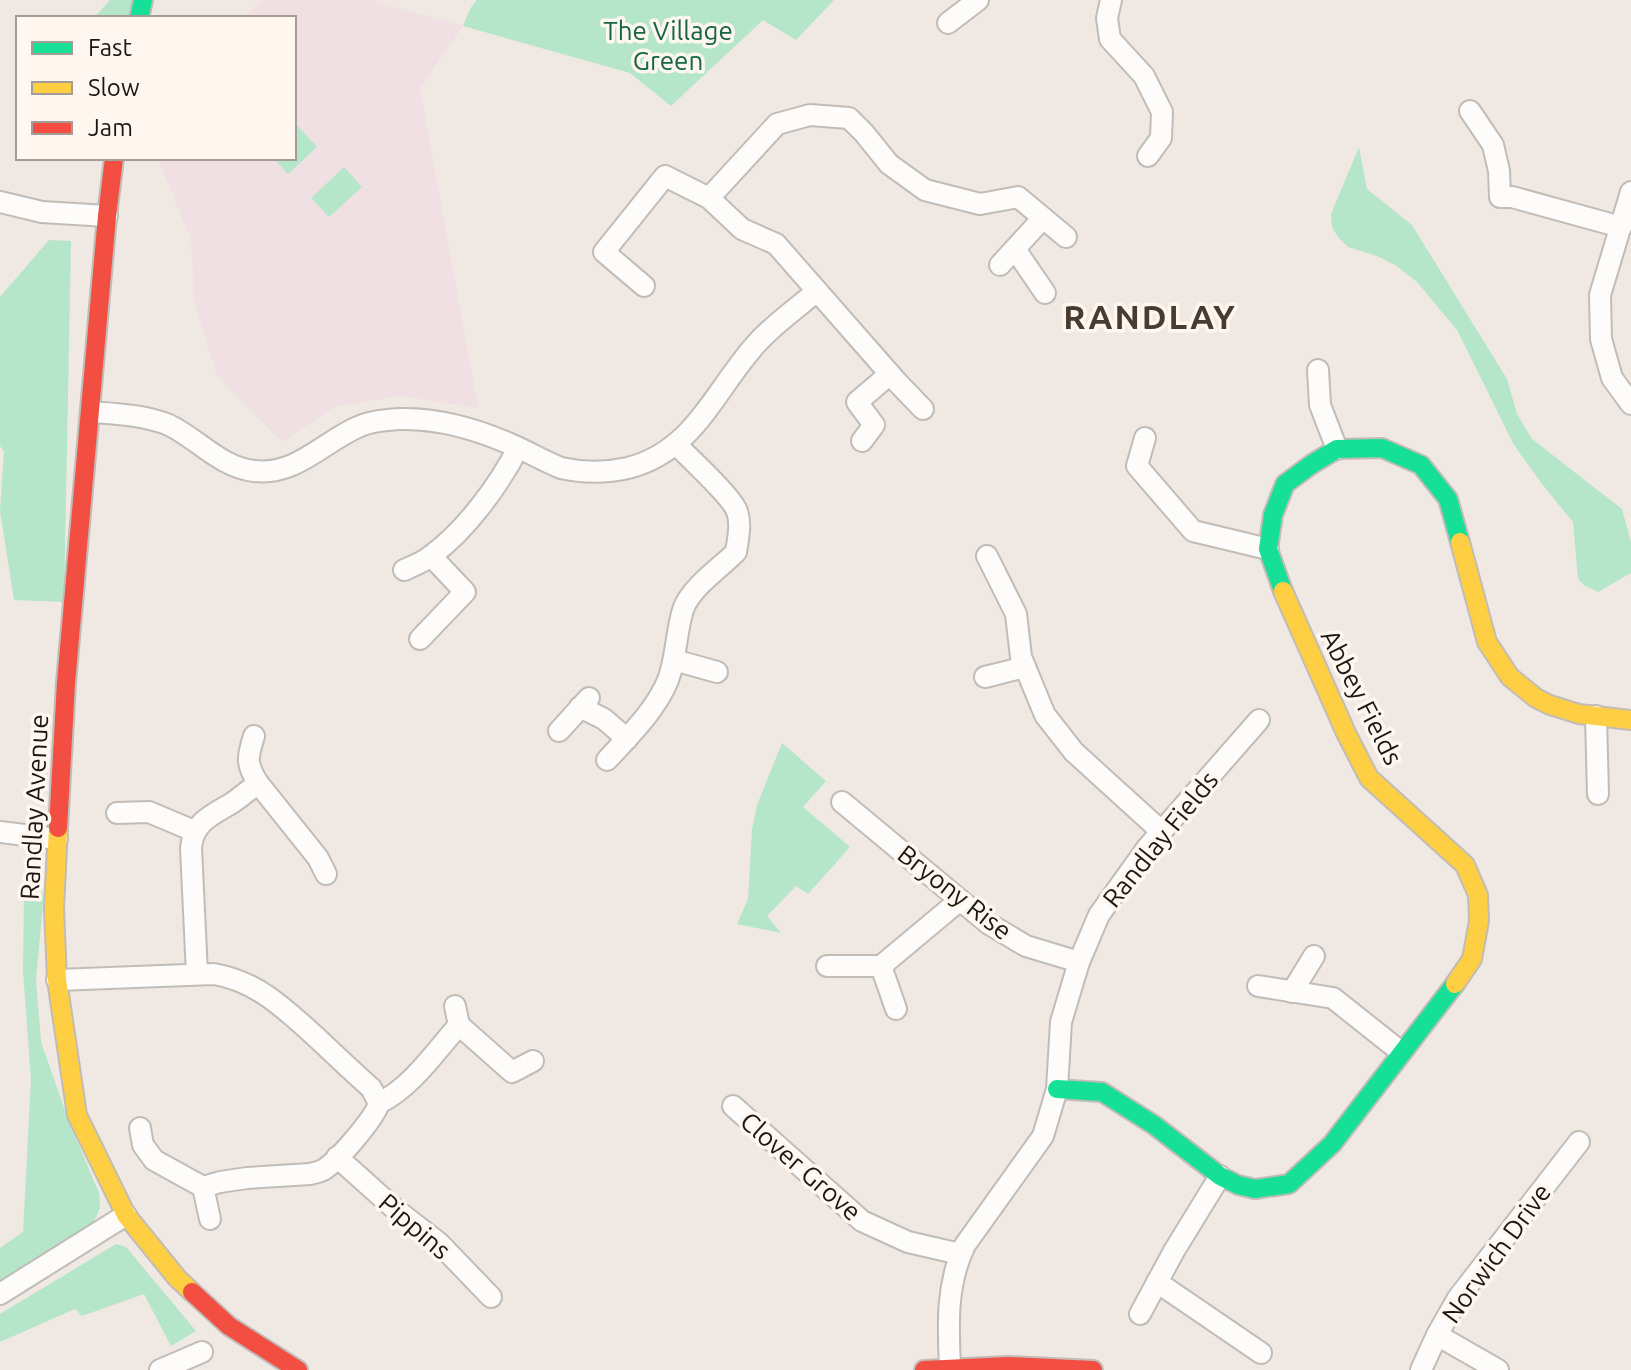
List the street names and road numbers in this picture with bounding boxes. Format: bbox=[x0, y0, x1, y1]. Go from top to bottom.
street label: Abbey Fields bbox=[1316, 625, 1408, 769]
street label: Randlay Avenue bbox=[15, 713, 53, 901]
street label: Randlay Fields bbox=[1097, 765, 1223, 913]
street label: Bryony Rise bbox=[893, 839, 1017, 945]
street label: Clover Grove bbox=[735, 1106, 867, 1226]
street label: Norwich Drive bbox=[1436, 1178, 1556, 1328]
street label: Pippins bbox=[374, 1187, 456, 1265]

